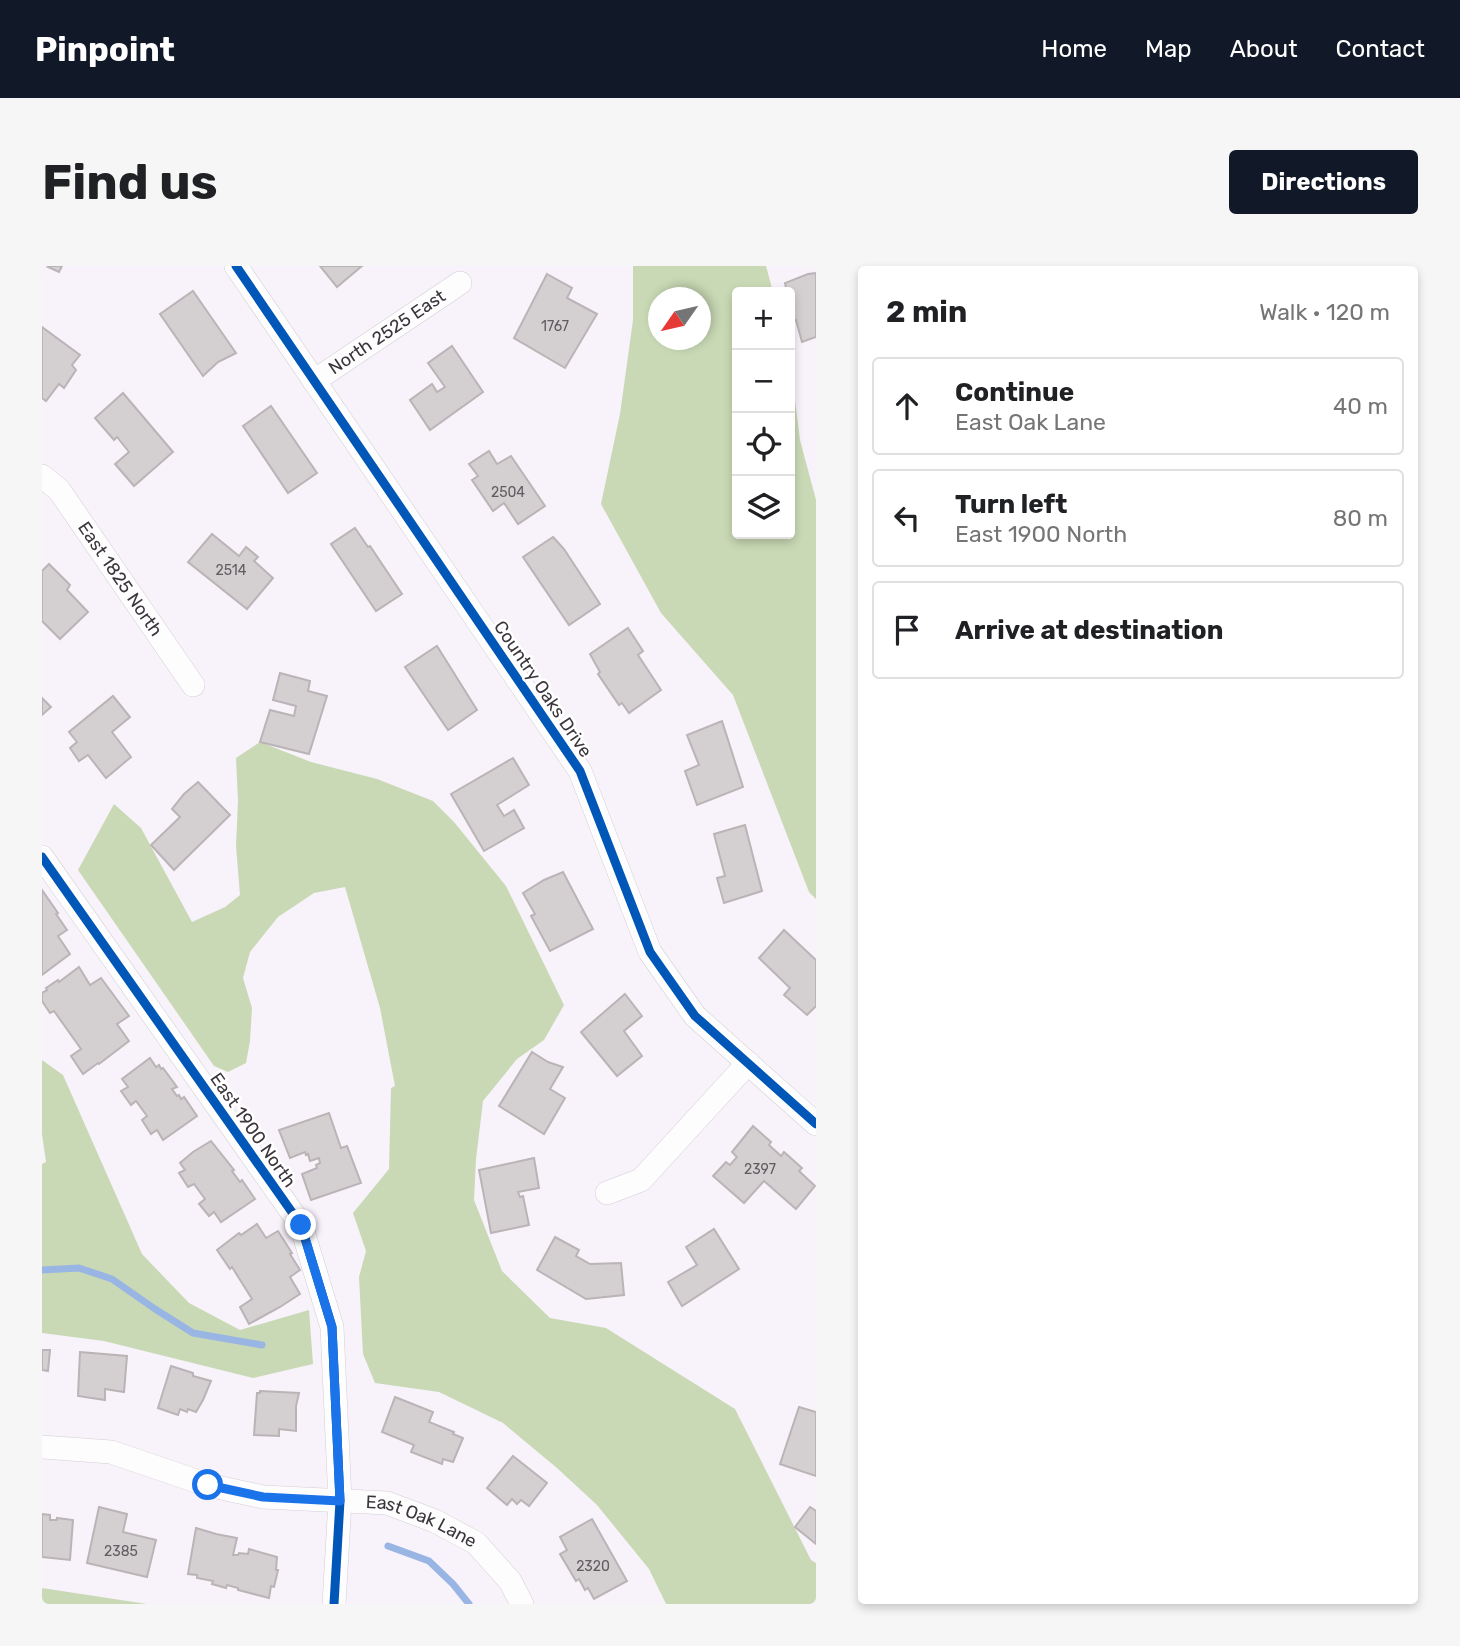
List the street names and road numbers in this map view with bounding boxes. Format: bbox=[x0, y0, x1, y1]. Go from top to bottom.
street label: North 2525 East bbox=[324, 285, 450, 379]
street label: East 1825 North bbox=[73, 518, 167, 640]
street label: Country Oaks Drive bbox=[489, 617, 597, 761]
street label: East 1900 North bbox=[205, 1068, 301, 1192]
street label: East Oak Lane bbox=[365, 1491, 481, 1552]

